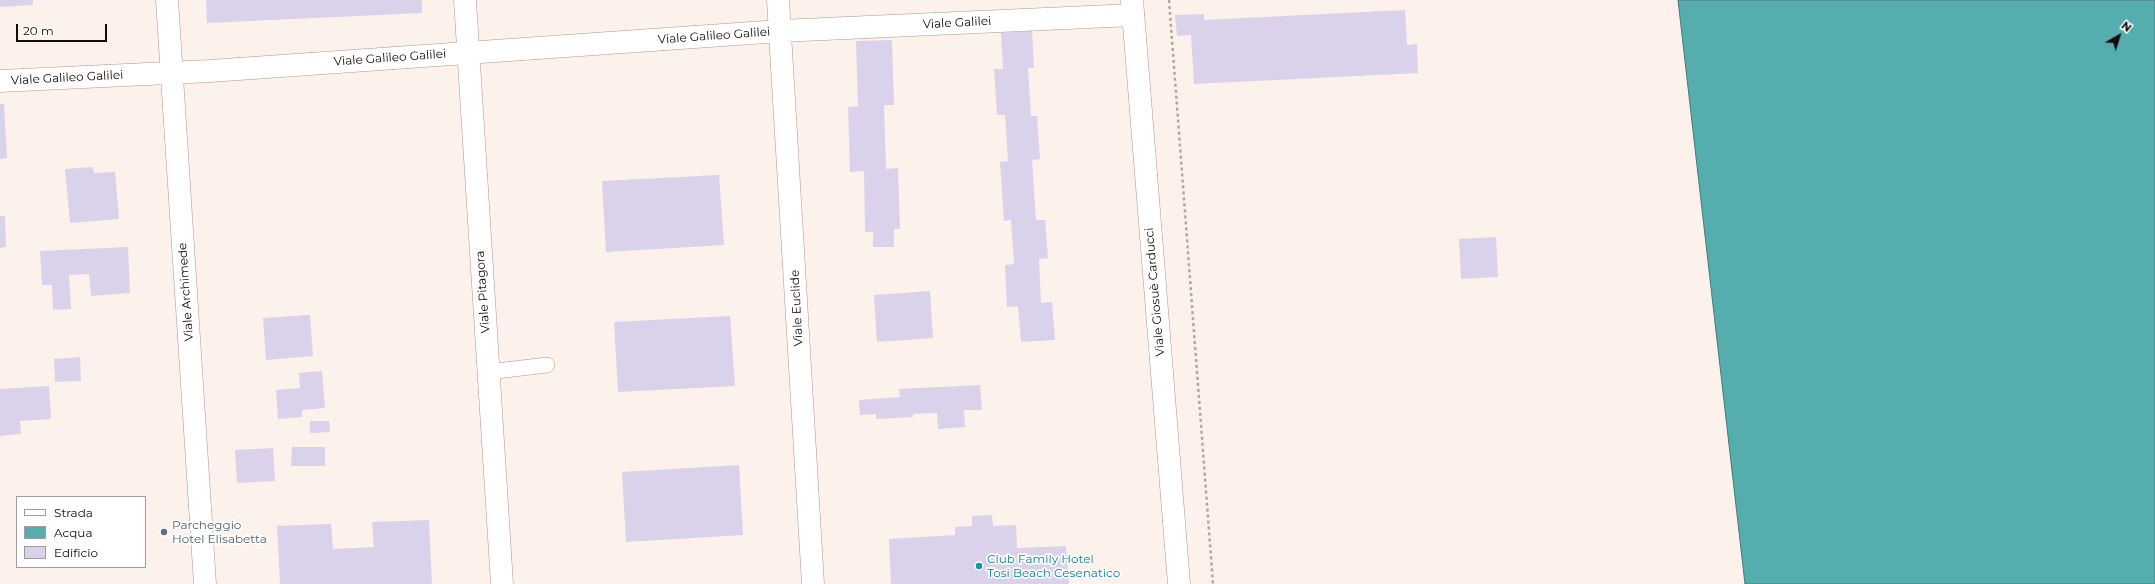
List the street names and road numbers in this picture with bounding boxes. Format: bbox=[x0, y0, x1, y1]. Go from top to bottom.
street label: Viale Galilei bbox=[922, 14, 992, 32]
street label: Viale Galileo Galilei bbox=[657, 25, 771, 47]
street label: Viale Galileo Galilei bbox=[333, 47, 447, 69]
street label: Viale Galileo Galilei bbox=[10, 68, 124, 88]
street label: Viale Giosuè Carducci bbox=[1142, 227, 1168, 357]
street label: Viale Archimede bbox=[175, 242, 197, 342]
street label: Viale Pitagora bbox=[473, 250, 493, 334]
street label: Viale Euclide bbox=[788, 269, 806, 347]

